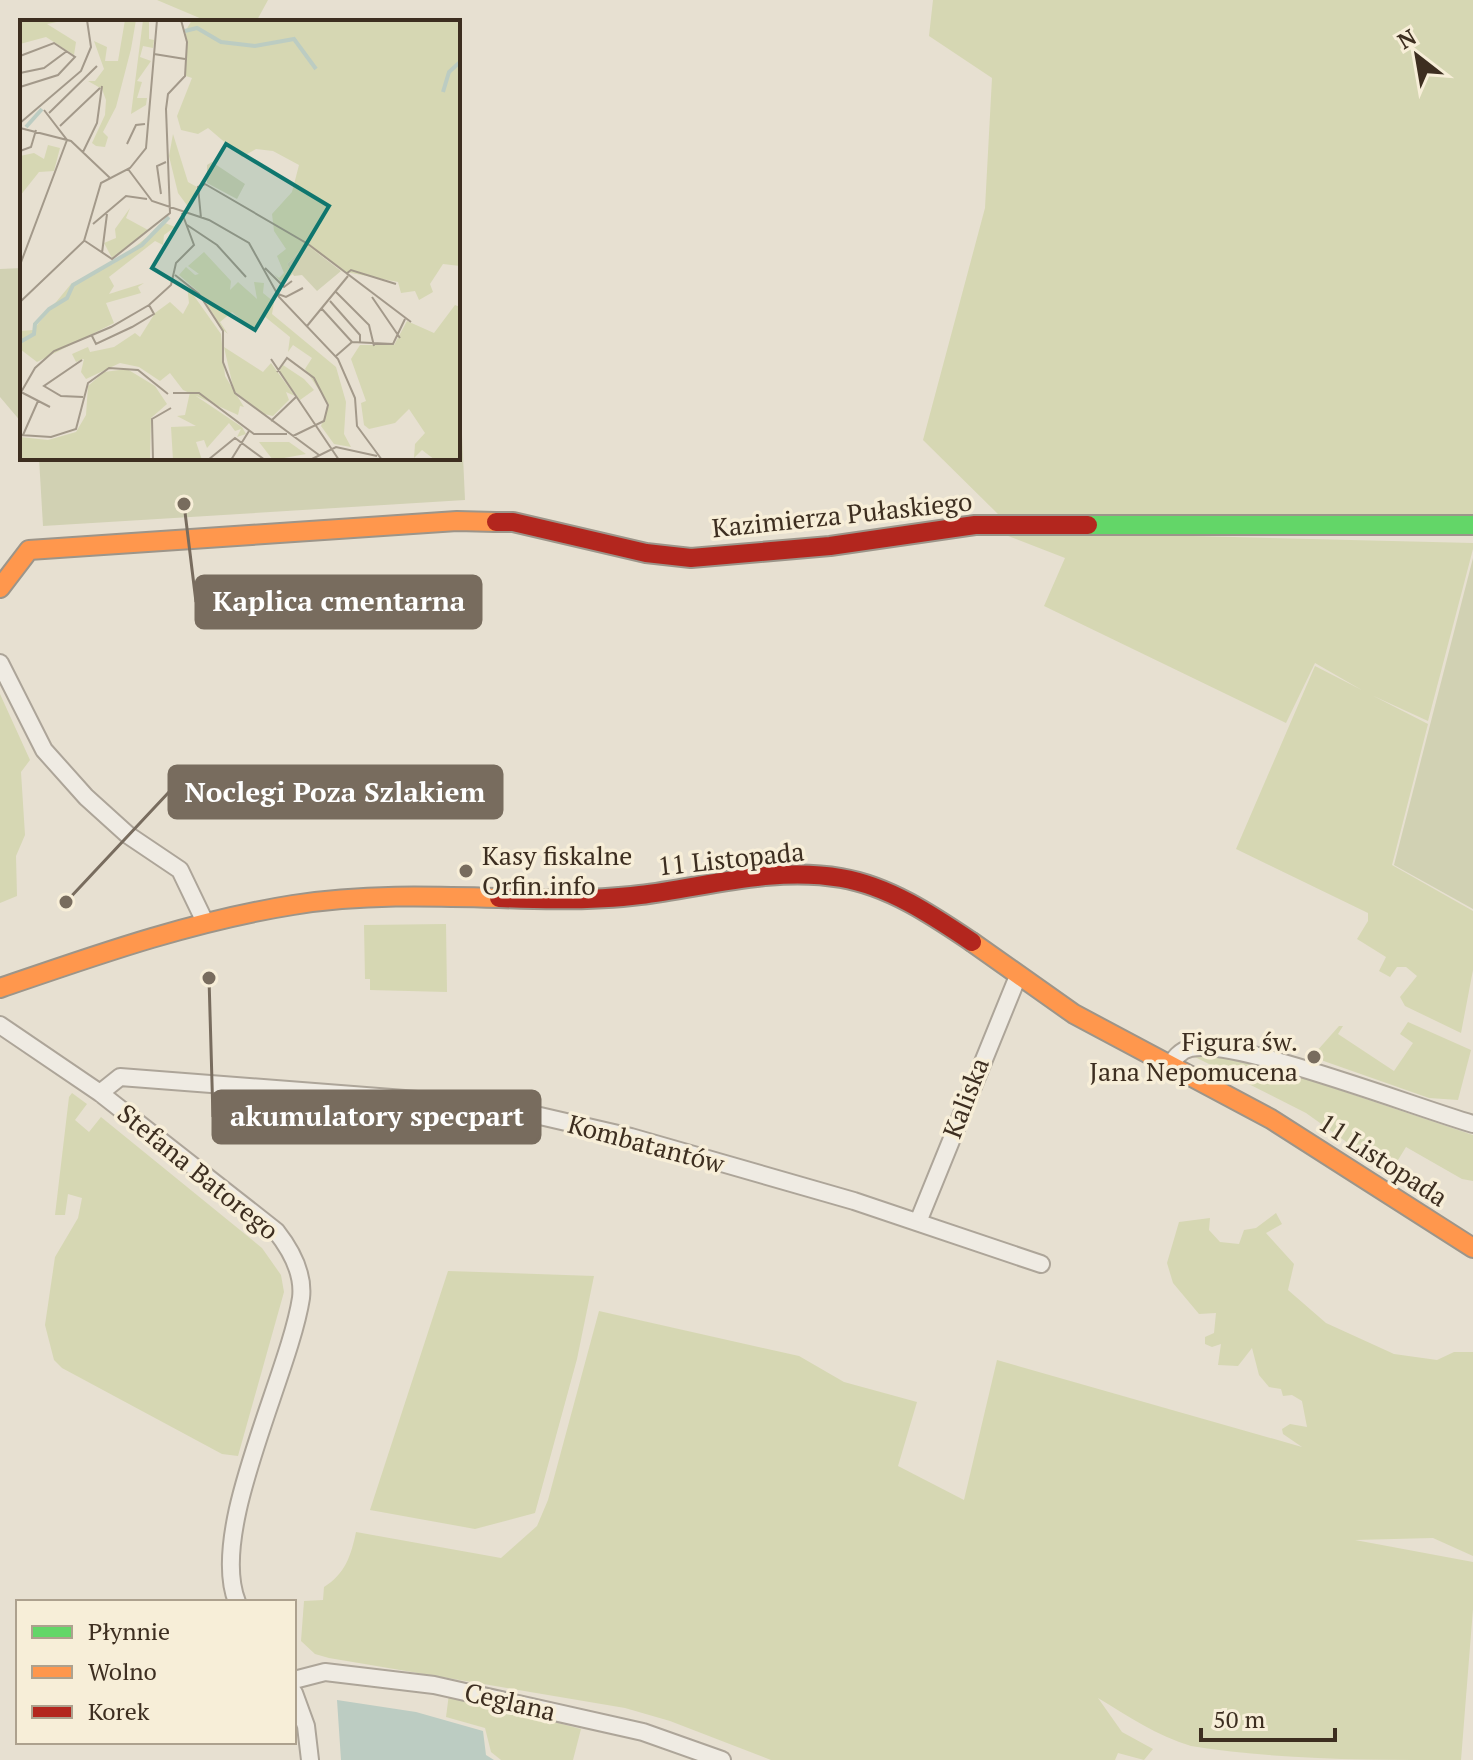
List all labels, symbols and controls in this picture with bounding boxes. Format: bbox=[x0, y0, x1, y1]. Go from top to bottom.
north arrow bbox=[1377, 16, 1457, 96]
inset map bbox=[20, 20, 460, 460]
text: N bbox=[1392, 22, 1421, 55]
street label: Kazimierza Pułaskiego bbox=[710, 483, 974, 545]
callout: Kaplica cmentarna bbox=[196, 576, 481, 628]
text: Kaplica cmentarna bbox=[213, 582, 466, 619]
callout: Noclegi Poza Szlakiem bbox=[169, 766, 502, 818]
text: Noclegi Poza Szlakiem bbox=[185, 773, 486, 810]
street label: 11 Listopada bbox=[656, 833, 806, 883]
place label: Kasy fiskalne Orfin.info bbox=[482, 838, 632, 902]
marker: Kasy fiskalne Orfin.info bbox=[457, 862, 475, 880]
place label: Figura św. Jana Nepomucena bbox=[1089, 1024, 1298, 1088]
marker: Figura św. Jana Nepomucena bbox=[1305, 1048, 1323, 1066]
street label: Kaliska bbox=[934, 1053, 996, 1143]
callout: akumulatory specpart bbox=[213, 1091, 540, 1143]
street label: Stefana Batorego bbox=[111, 1096, 286, 1247]
text: akumulatory specpart bbox=[230, 1097, 524, 1134]
street label: 11 Listopada bbox=[1313, 1105, 1454, 1213]
street label: Kombatantów bbox=[564, 1106, 729, 1181]
legend bbox=[16, 1600, 296, 1744]
text: Płynnie bbox=[88, 1615, 170, 1647]
text: Wolno bbox=[88, 1655, 157, 1687]
street label: Ceglana bbox=[461, 1674, 559, 1728]
scale bar bbox=[1201, 1692, 1335, 1742]
text: Korek bbox=[88, 1695, 150, 1727]
text: 50 m bbox=[1213, 1703, 1265, 1735]

